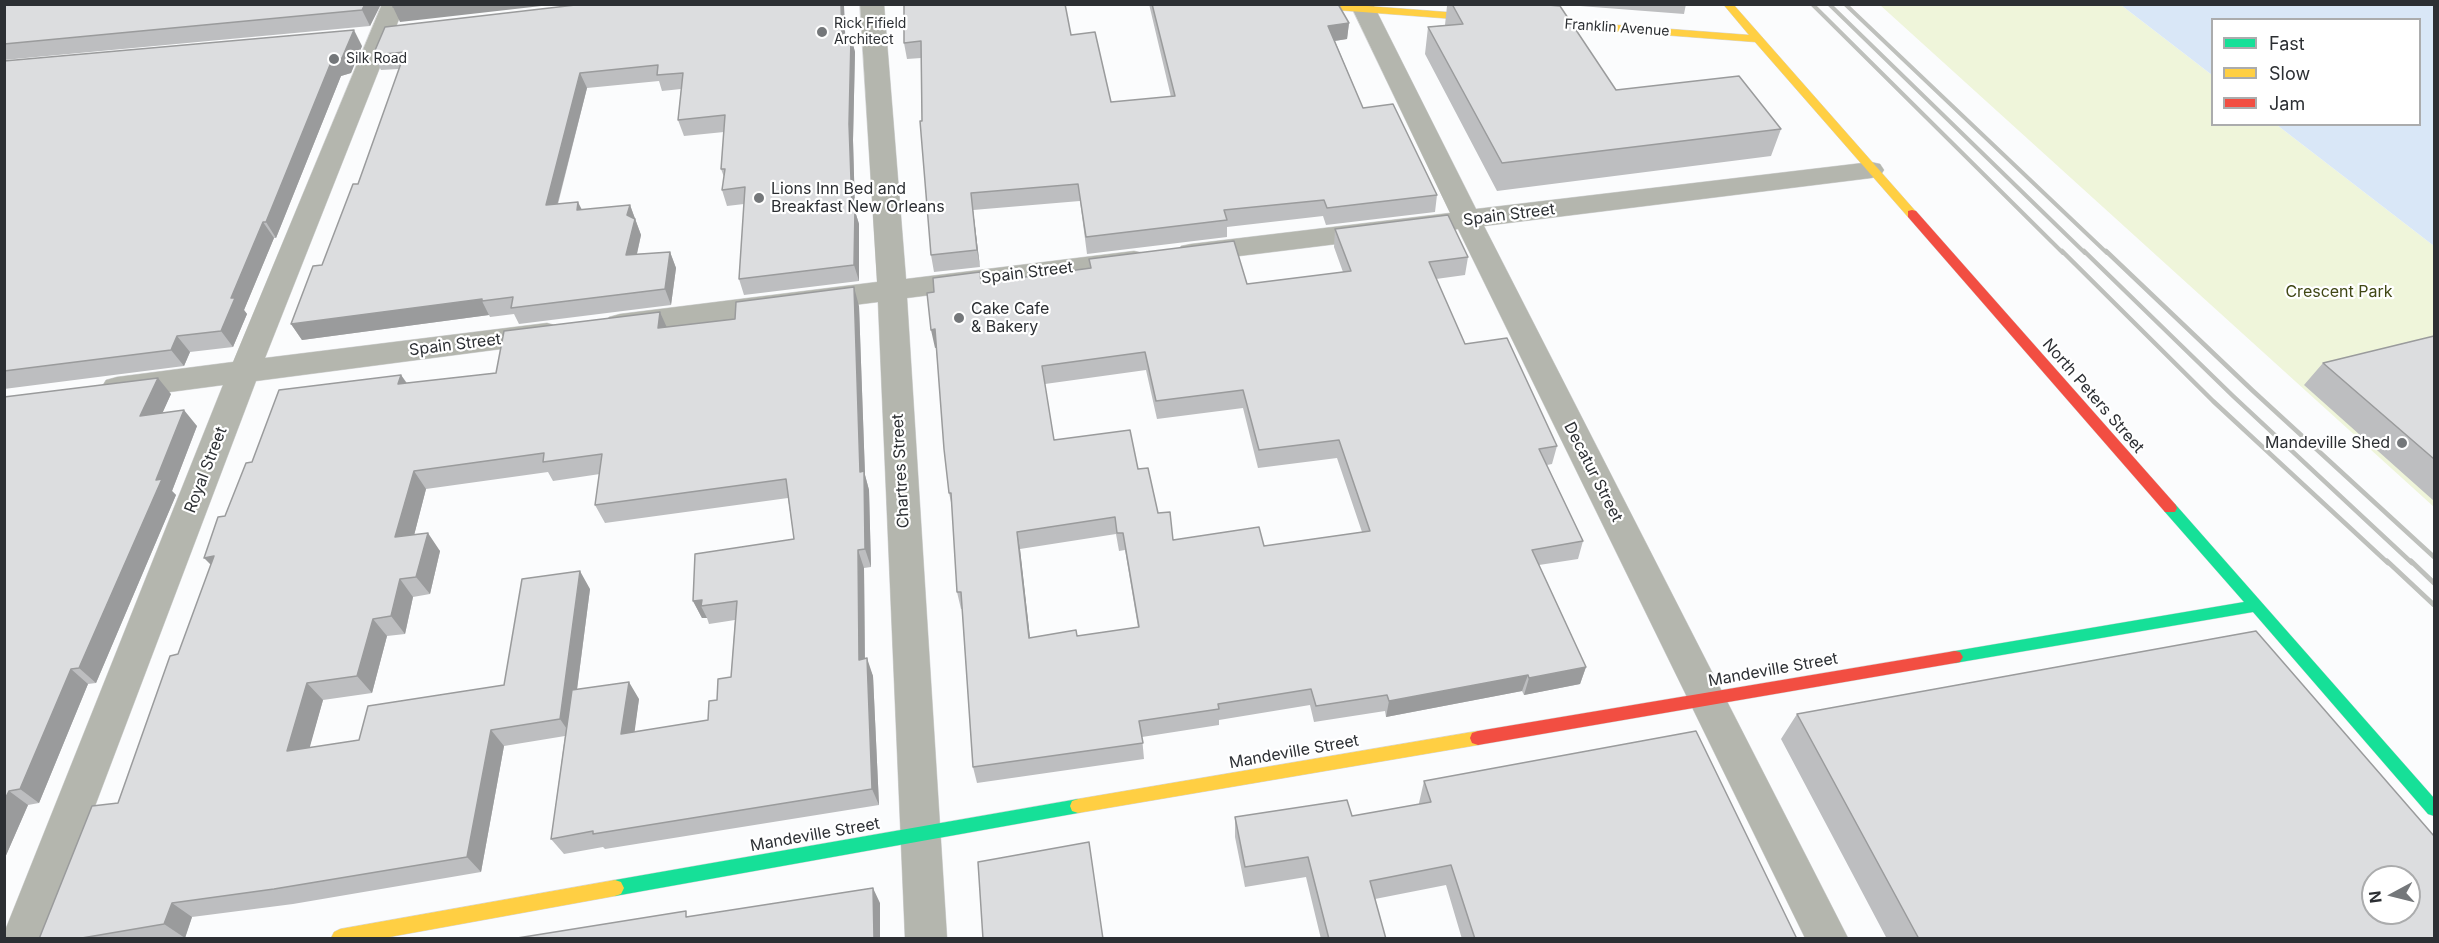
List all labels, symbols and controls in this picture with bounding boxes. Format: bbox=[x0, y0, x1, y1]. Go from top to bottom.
place label: Rick Fifield Architect bbox=[834, 16, 906, 48]
street label: Franklin Avenue bbox=[1564, 16, 1670, 40]
legend bbox=[2211, 18, 2421, 126]
marker: Rick Fifield Architect bbox=[815, 25, 829, 39]
text: Fast bbox=[2269, 33, 2305, 54]
place label: Silk Road bbox=[346, 51, 407, 67]
marker: Silk Road bbox=[327, 52, 341, 66]
text: Slow bbox=[2269, 63, 2310, 84]
text: Jam bbox=[2269, 93, 2305, 114]
place label: Lions Inn Bed and Breakfast New Orleans bbox=[771, 179, 945, 217]
marker: Lions Inn Bed and Breakfast New Orleans bbox=[752, 191, 766, 205]
street label: Spain Street bbox=[1462, 200, 1556, 230]
street label: Spain Street bbox=[980, 258, 1074, 288]
park label: Crescent Park bbox=[2285, 282, 2393, 302]
place label: Cake Cafe & Bakery bbox=[971, 299, 1049, 337]
marker: Cake Cafe & Bakery bbox=[952, 311, 966, 325]
street label: Spain Street bbox=[408, 330, 502, 360]
street label: North Peters Street bbox=[2038, 335, 2148, 457]
street label: Chartres Street bbox=[888, 413, 914, 529]
street label: Decatur Street bbox=[1560, 419, 1626, 525]
street label: Royal Street bbox=[181, 424, 231, 516]
place label: Mandeville Shed bbox=[2265, 433, 2390, 453]
marker: Mandeville Shed bbox=[2395, 436, 2409, 450]
street label: Mandeville Street bbox=[1707, 649, 1839, 691]
street label: Mandeville Street bbox=[1228, 731, 1360, 773]
street label: Mandeville Street bbox=[749, 814, 881, 856]
north arrow bbox=[2361, 865, 2421, 925]
text: N bbox=[2364, 890, 2386, 904]

